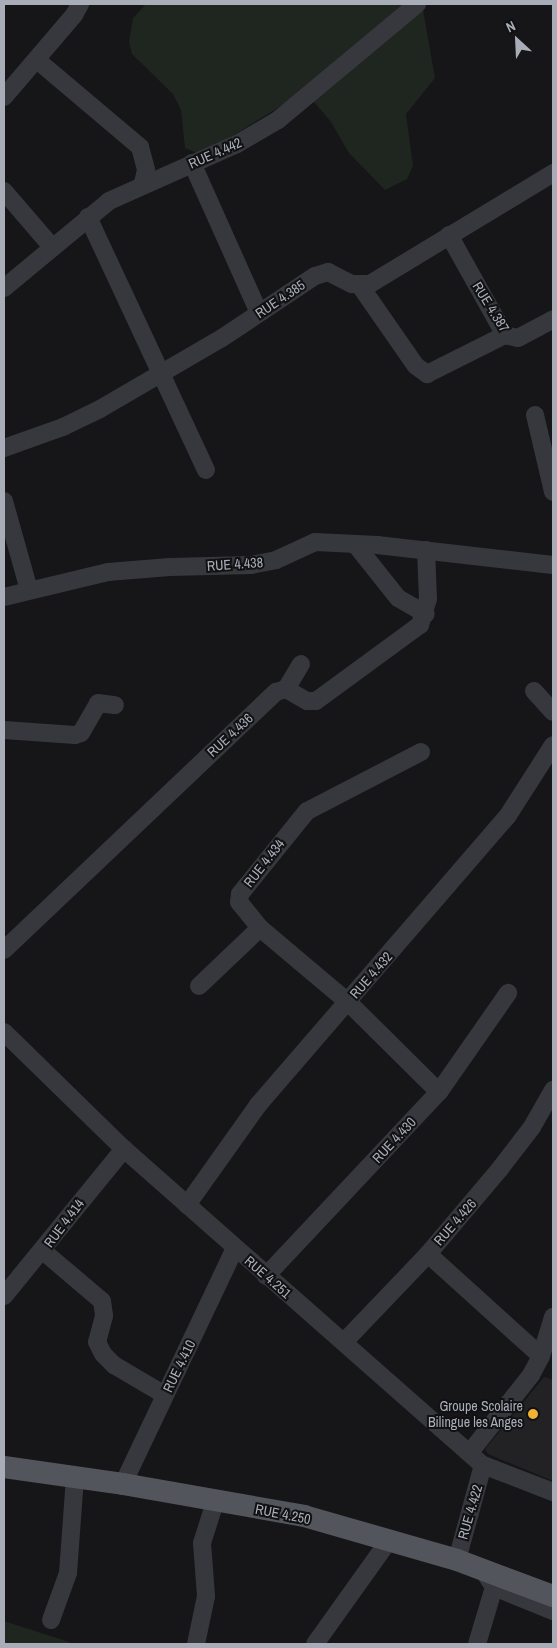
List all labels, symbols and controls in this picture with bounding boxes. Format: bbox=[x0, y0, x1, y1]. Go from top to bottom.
north arrow bbox=[492, 15, 542, 65]
text: N bbox=[503, 16, 518, 36]
street label: RUE 4.442 bbox=[186, 134, 244, 172]
street label: RUE 4.385 bbox=[252, 276, 308, 322]
street label: RUE 4.387 bbox=[469, 279, 513, 335]
street label: RUE 4.438 bbox=[206, 554, 264, 574]
street label: RUE 4.436 bbox=[204, 710, 256, 760]
street label: RUE 4.434 bbox=[240, 836, 288, 890]
street label: RUE 4.432 bbox=[346, 948, 396, 1002]
street label: RUE 4.430 bbox=[369, 1114, 419, 1166]
street label: RUE 4.426 bbox=[430, 1195, 480, 1249]
street label: RUE 4.414 bbox=[40, 1196, 88, 1250]
street label: RUE 4.251 bbox=[241, 1252, 295, 1302]
street label: RUE 4.410 bbox=[159, 1337, 199, 1395]
place label: Groupe Scolaire Bilingue les Anges bbox=[427, 1398, 523, 1430]
marker: Groupe Scolaire Bilingue les Anges bbox=[527, 1408, 539, 1420]
street label: RUE 4.422 bbox=[454, 1483, 486, 1541]
street label: RUE 4.250 bbox=[254, 1500, 312, 1528]

